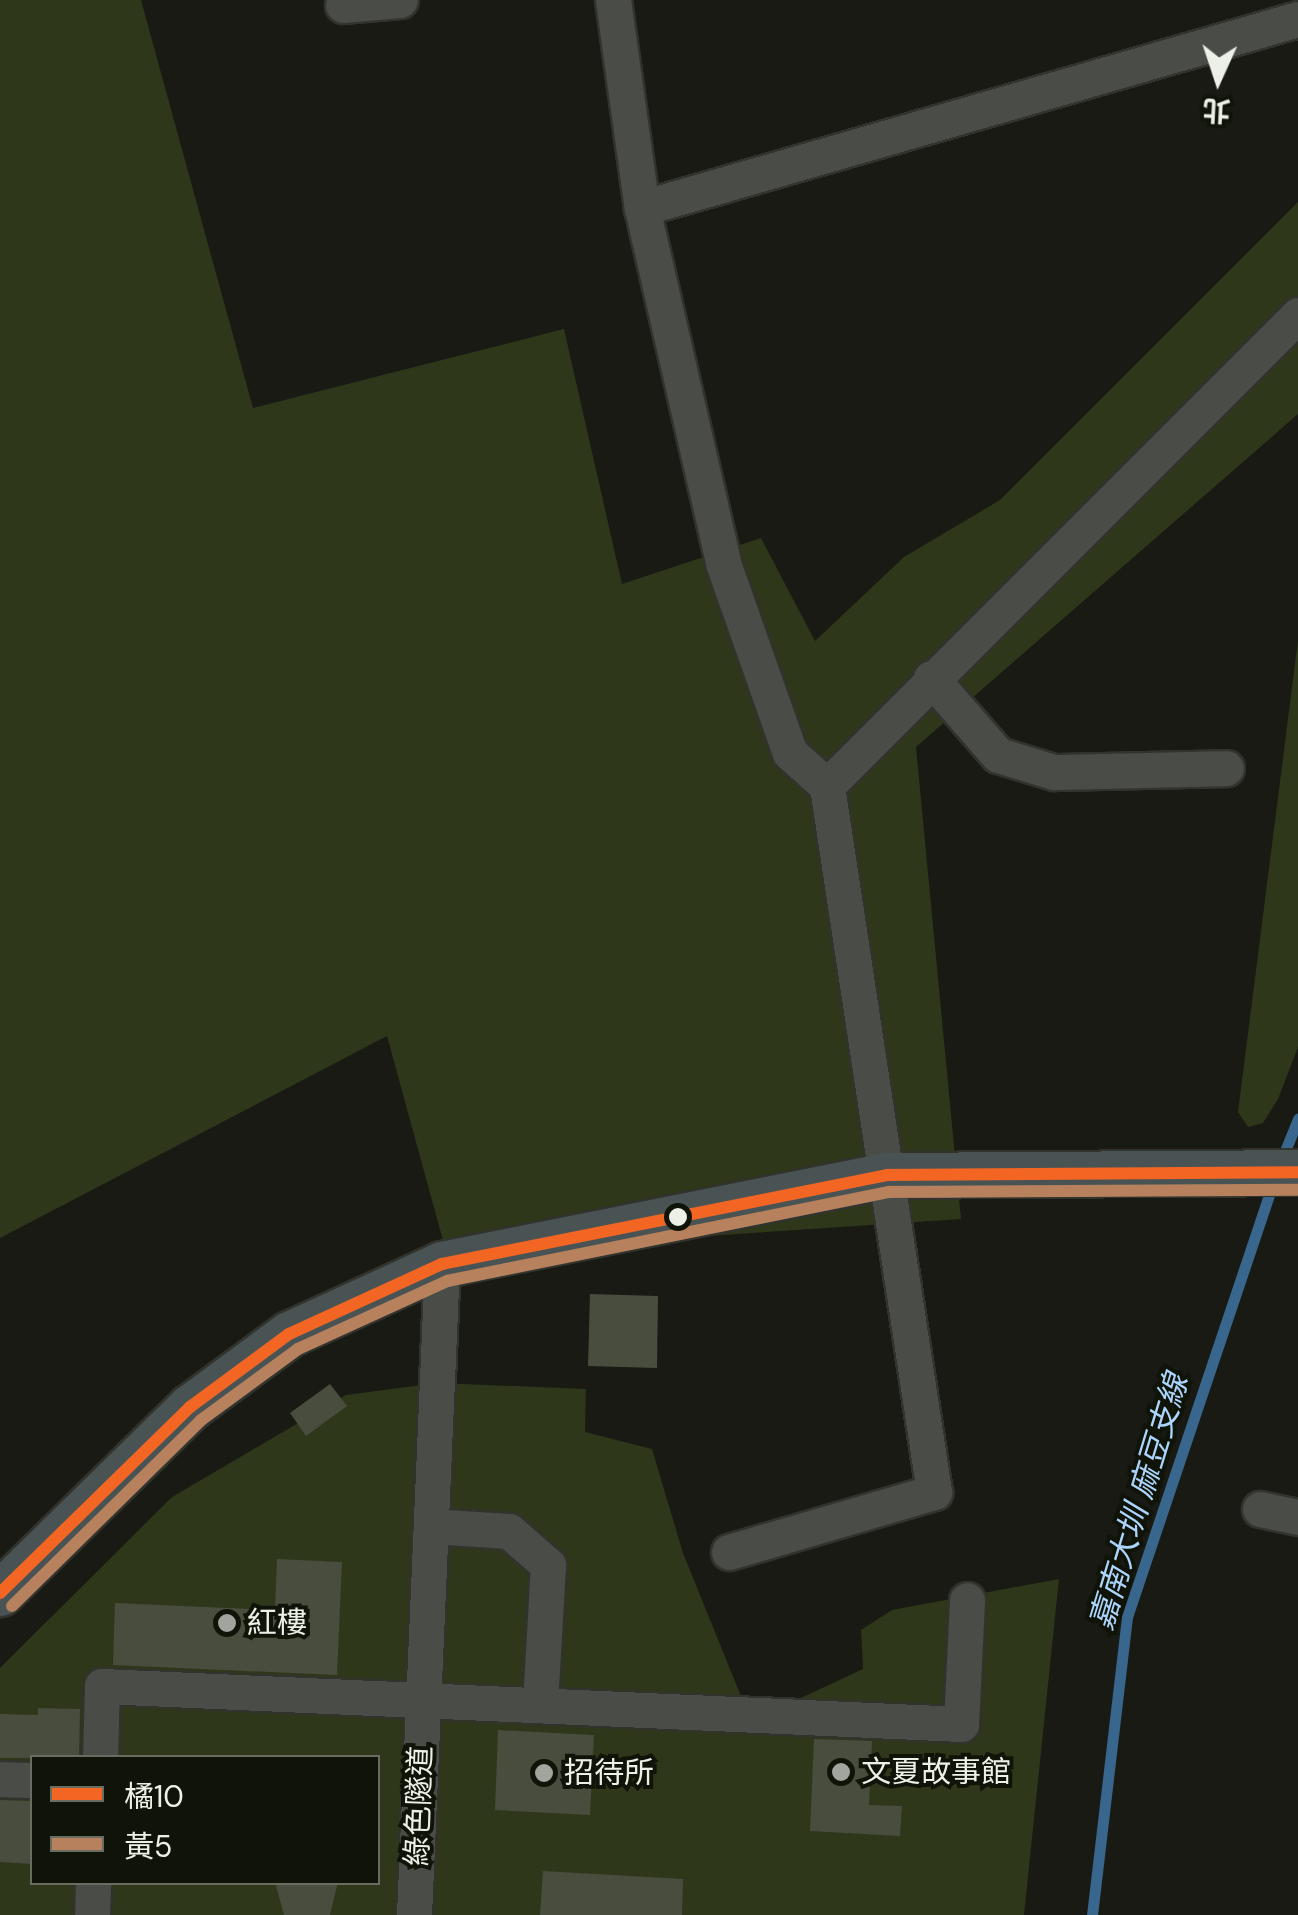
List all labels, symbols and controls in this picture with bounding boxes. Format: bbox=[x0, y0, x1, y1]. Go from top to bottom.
north arrow bbox=[1168, 30, 1268, 130]
text: 北 bbox=[1201, 91, 1231, 130]
unlabelled marker bbox=[668, 1207, 688, 1227]
water label: 嘉南大圳 麻豆支線 bbox=[1082, 1370, 1196, 1634]
place label: 紅樓 bbox=[247, 1605, 307, 1641]
marker: 紅樓 bbox=[216, 1612, 238, 1634]
street label: 綠色隧道 bbox=[399, 1745, 439, 1867]
place label: 文夏故事館 bbox=[861, 1754, 1011, 1790]
legend bbox=[30, 1755, 380, 1885]
place label: 招待所 bbox=[564, 1755, 654, 1791]
marker: 文夏故事館 bbox=[830, 1761, 852, 1783]
marker: 招待所 bbox=[533, 1762, 555, 1784]
text: 橘10 bbox=[124, 1777, 184, 1816]
text: 黃5 bbox=[124, 1827, 172, 1866]

